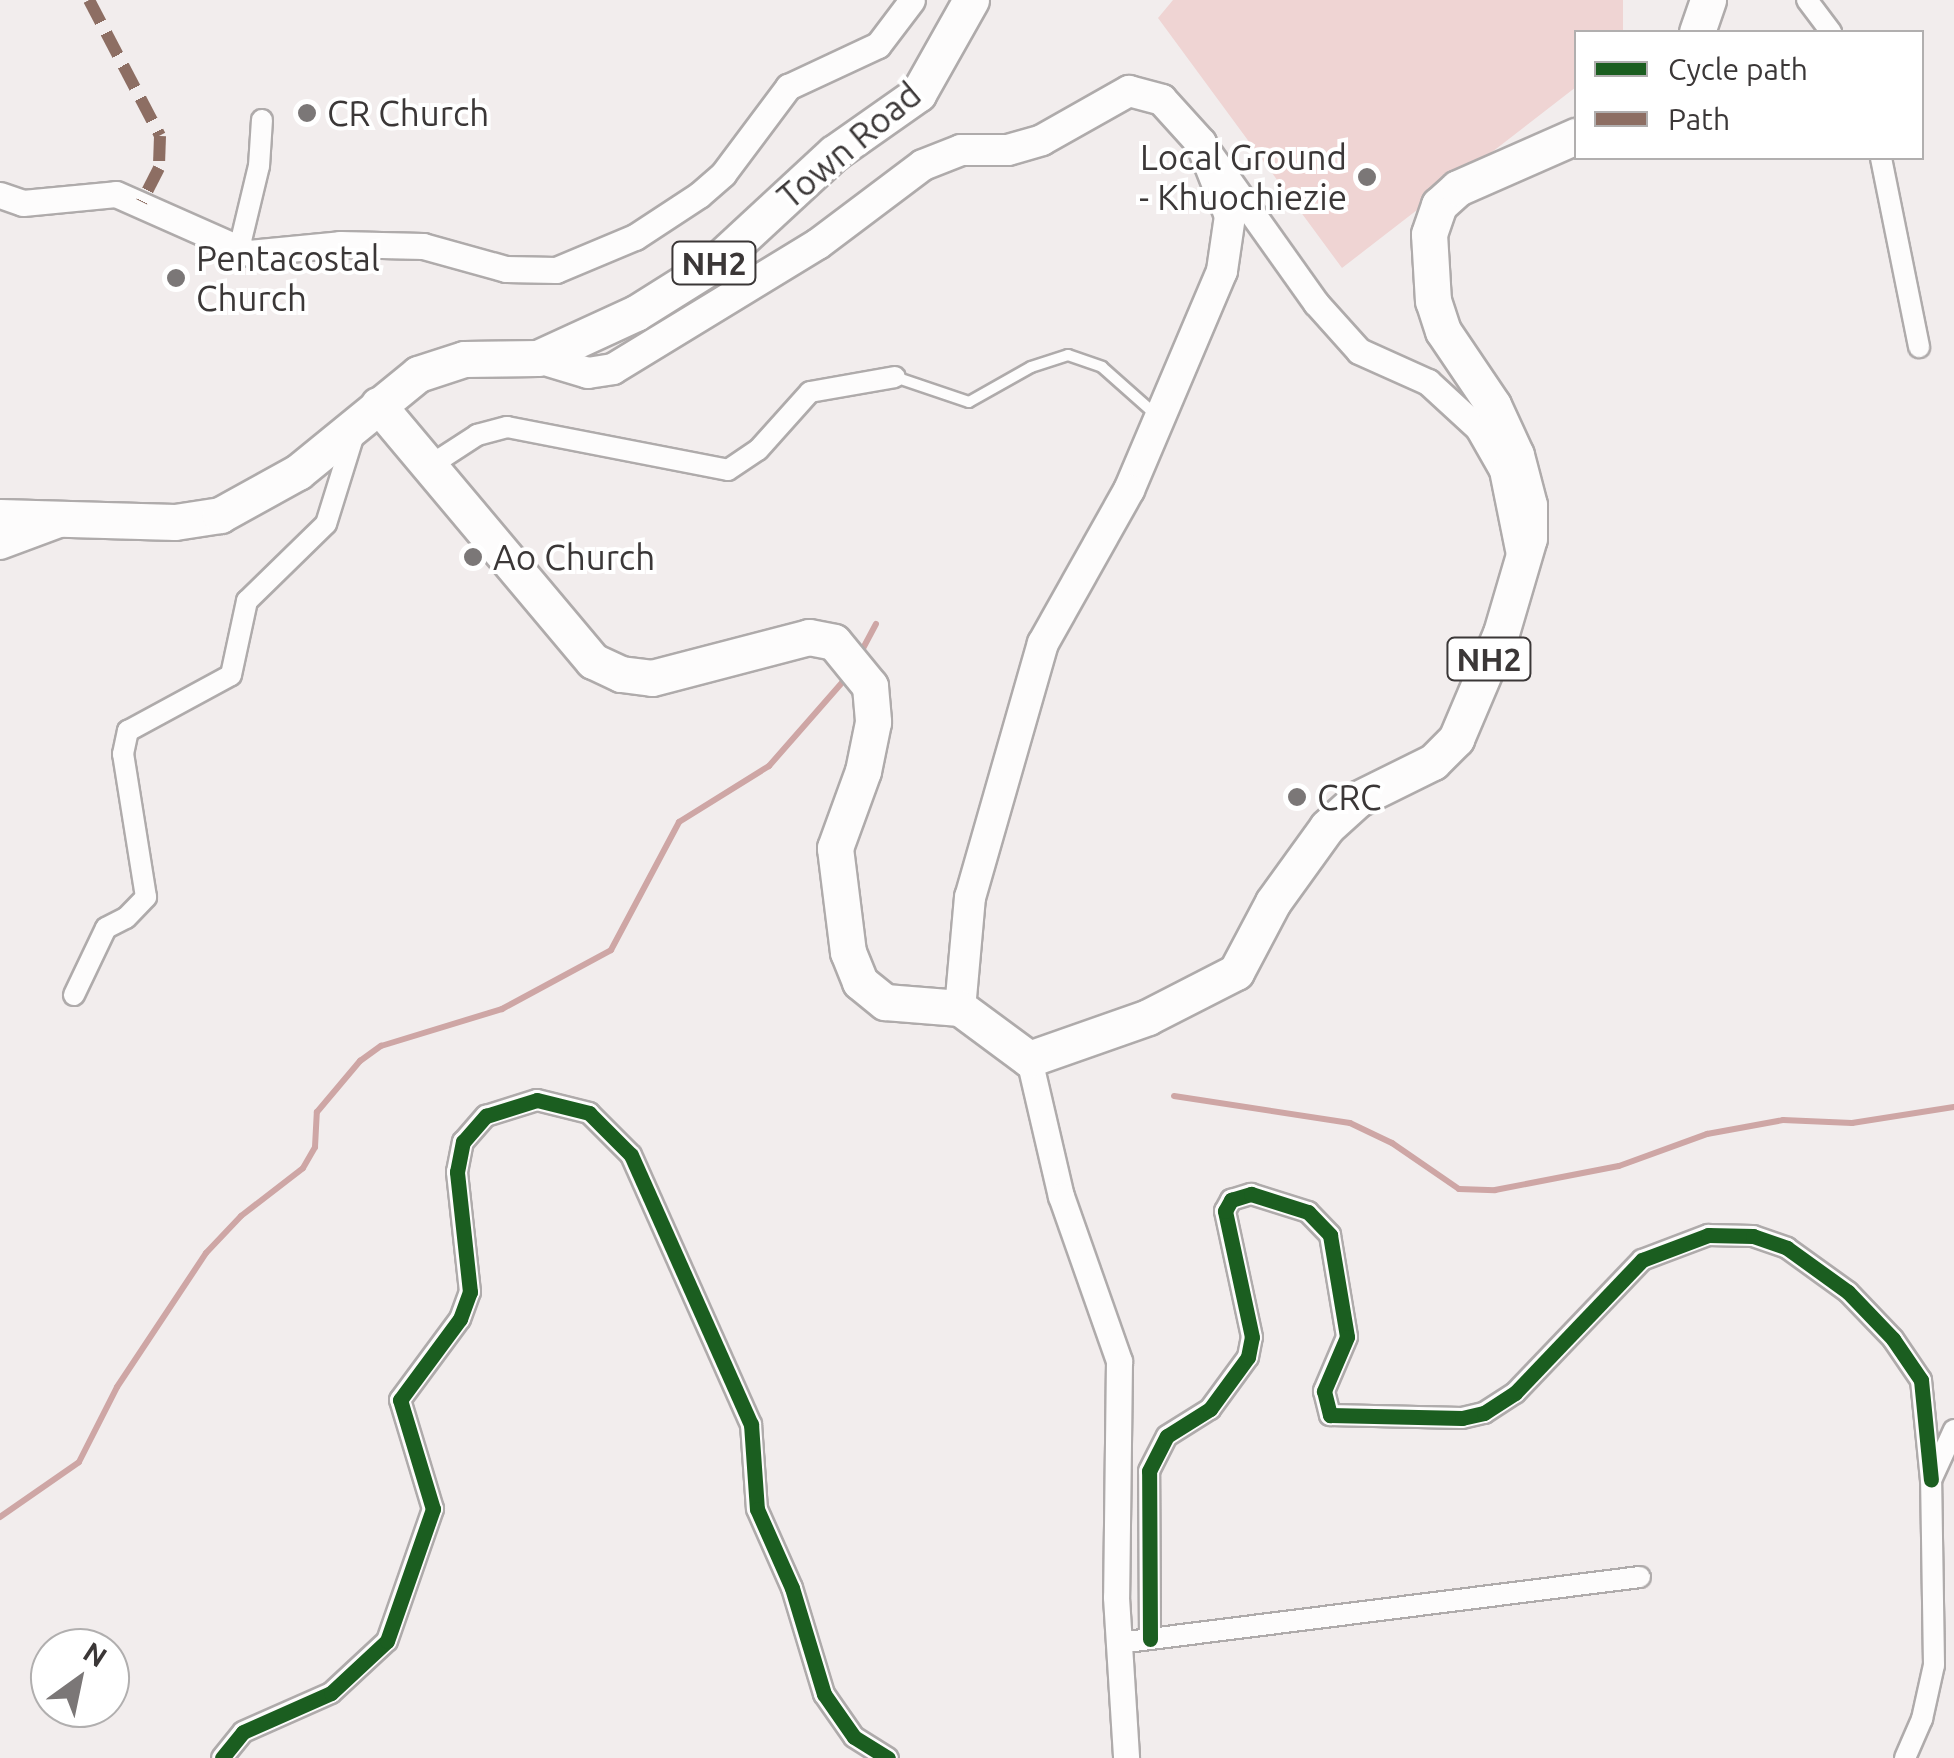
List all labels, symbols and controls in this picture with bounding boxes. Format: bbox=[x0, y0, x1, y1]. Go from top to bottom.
legend bbox=[1574, 30, 1924, 160]
text: Cycle path bbox=[1668, 52, 1808, 86]
street label: Town Road bbox=[769, 73, 929, 217]
place label: CR Church bbox=[327, 92, 489, 134]
marker: CR Church bbox=[296, 102, 318, 124]
text: Path bbox=[1668, 102, 1730, 136]
place label: Local Ground - Khuochiezie bbox=[1139, 136, 1347, 218]
marker: Local Ground - Khuochiezie bbox=[1356, 166, 1378, 188]
road number: NH2 bbox=[669, 236, 759, 290]
place label: Pentacostal Church bbox=[196, 237, 380, 319]
marker: Pentacostal Church bbox=[165, 267, 187, 289]
place label: Ao Church bbox=[493, 536, 655, 578]
marker: Ao Church bbox=[462, 546, 484, 568]
road number: NH2 bbox=[1444, 632, 1534, 686]
place label: CRC bbox=[1317, 776, 1381, 818]
marker: CRC bbox=[1286, 786, 1308, 808]
north arrow bbox=[30, 1628, 130, 1728]
text: N bbox=[78, 1635, 113, 1673]

